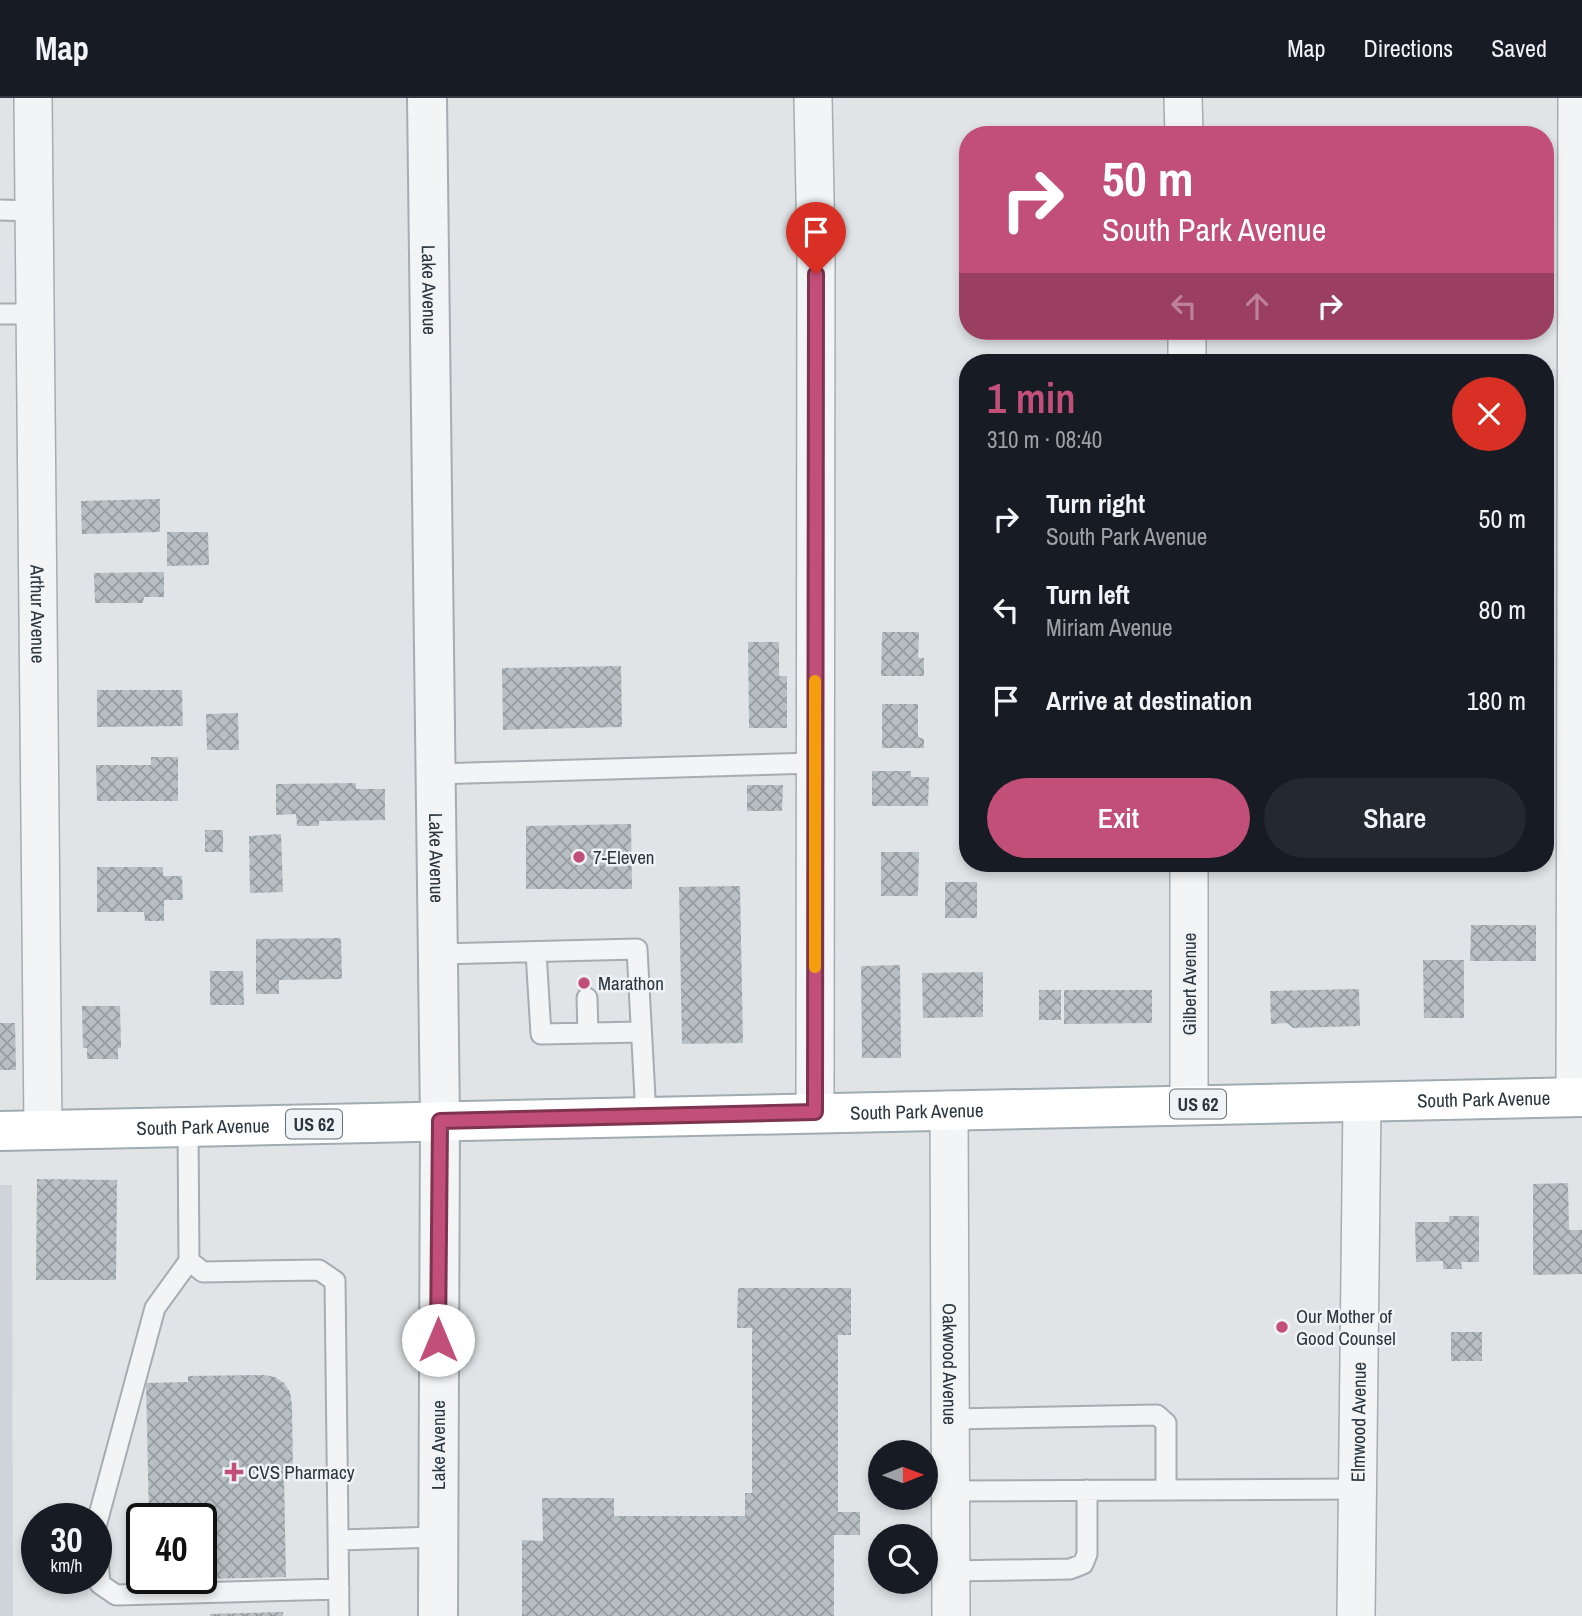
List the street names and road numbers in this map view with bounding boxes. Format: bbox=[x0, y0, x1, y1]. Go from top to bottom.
street label: Lake Avenue bbox=[416, 245, 443, 335]
street label: Arthur Avenue bbox=[25, 564, 51, 663]
street label: Lake Avenue bbox=[423, 813, 450, 903]
street label: Gilbert Avenue bbox=[1176, 933, 1202, 1035]
street label: South Park Avenue bbox=[1417, 1085, 1551, 1114]
road number: US 62 bbox=[1170, 1090, 1226, 1119]
street label: South Park Avenue bbox=[850, 1097, 984, 1126]
road number: US 62 bbox=[286, 1110, 342, 1139]
street label: South Park Avenue bbox=[136, 1112, 270, 1141]
street label: Oakwood Avenue bbox=[937, 1303, 963, 1425]
street label: Elmwood Avenue bbox=[1345, 1362, 1372, 1482]
street label: Lake Avenue bbox=[425, 1400, 451, 1490]

